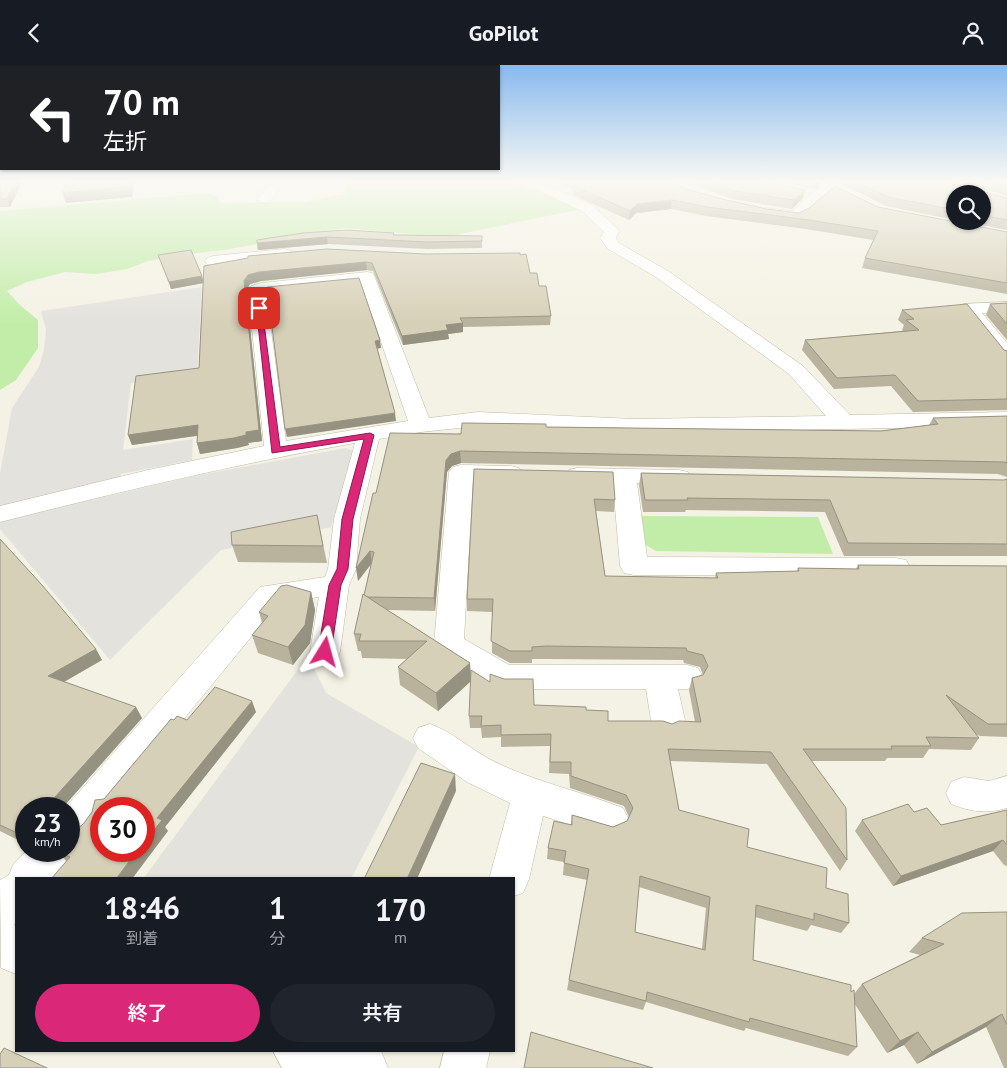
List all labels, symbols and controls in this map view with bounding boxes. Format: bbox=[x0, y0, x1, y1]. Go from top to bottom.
icon: back bbox=[20, 19, 48, 47]
text: GoPilot bbox=[469, 19, 538, 47]
icon: person bbox=[959, 19, 987, 47]
text: 70 m bbox=[103, 79, 180, 125]
icon: left bbox=[20, 85, 85, 150]
text: 左折 bbox=[103, 127, 147, 155]
map controls bbox=[946, 185, 991, 230]
button: search bbox=[946, 185, 991, 230]
pin bbox=[238, 287, 280, 329]
icon: arrive bbox=[245, 294, 273, 322]
position arrow bbox=[298, 625, 350, 677]
speed limit sign: 30 bbox=[90, 797, 155, 862]
text: 23 bbox=[33, 807, 62, 839]
text: km/h bbox=[34, 834, 61, 849]
text: 18:46 bbox=[104, 888, 180, 927]
text: 1 bbox=[269, 888, 286, 927]
text: 170 bbox=[375, 890, 426, 929]
text: m bbox=[394, 927, 407, 947]
text: 到着 bbox=[126, 928, 158, 948]
text: 分 bbox=[270, 928, 286, 948]
button: 終了 bbox=[35, 984, 260, 1042]
button: 共有 bbox=[270, 984, 495, 1042]

